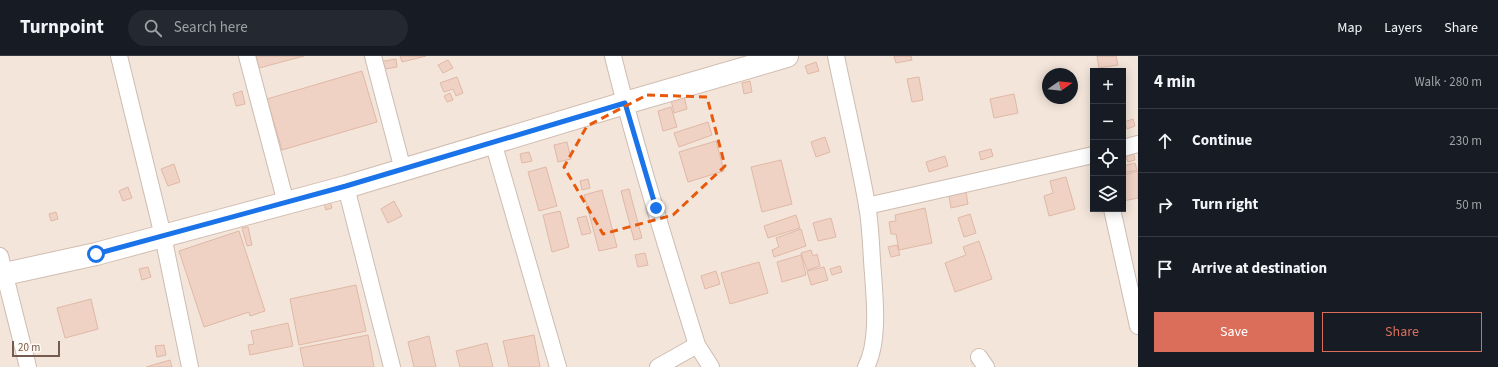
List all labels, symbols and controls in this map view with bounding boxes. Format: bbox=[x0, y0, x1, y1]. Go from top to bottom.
search box bbox=[128, 10, 408, 46]
text: Turnpoint bbox=[20, 14, 104, 41]
icon: search bbox=[142, 17, 164, 39]
text: Search here bbox=[174, 17, 248, 38]
text: Map bbox=[1337, 18, 1362, 38]
text: Layers bbox=[1384, 18, 1422, 38]
text: Share bbox=[1444, 18, 1478, 38]
north arrow bbox=[1042, 68, 1078, 104]
map controls bbox=[1090, 68, 1126, 212]
button: + bbox=[1090, 68, 1126, 104]
text: 4 min bbox=[1154, 70, 1195, 94]
text: Walk · 280 m bbox=[1414, 73, 1482, 91]
button: − bbox=[1090, 104, 1126, 140]
icon: ahead bbox=[1154, 130, 1176, 152]
text: Continue bbox=[1192, 130, 1252, 151]
text: 230 m bbox=[1449, 132, 1482, 150]
button: locate bbox=[1090, 140, 1126, 176]
button: layers bbox=[1090, 176, 1126, 212]
icon: right bbox=[1154, 194, 1176, 216]
text: Turn right bbox=[1192, 194, 1258, 215]
text: 50 m bbox=[1456, 196, 1482, 214]
route end bbox=[647, 199, 665, 217]
route start bbox=[87, 245, 105, 263]
icon: arrive bbox=[1154, 258, 1176, 280]
text: Arrive at destination bbox=[1192, 258, 1327, 279]
button: Save bbox=[1154, 312, 1314, 352]
button: Share bbox=[1322, 312, 1482, 352]
scale bar bbox=[12, 339, 60, 358]
text: 20 m bbox=[18, 340, 40, 355]

